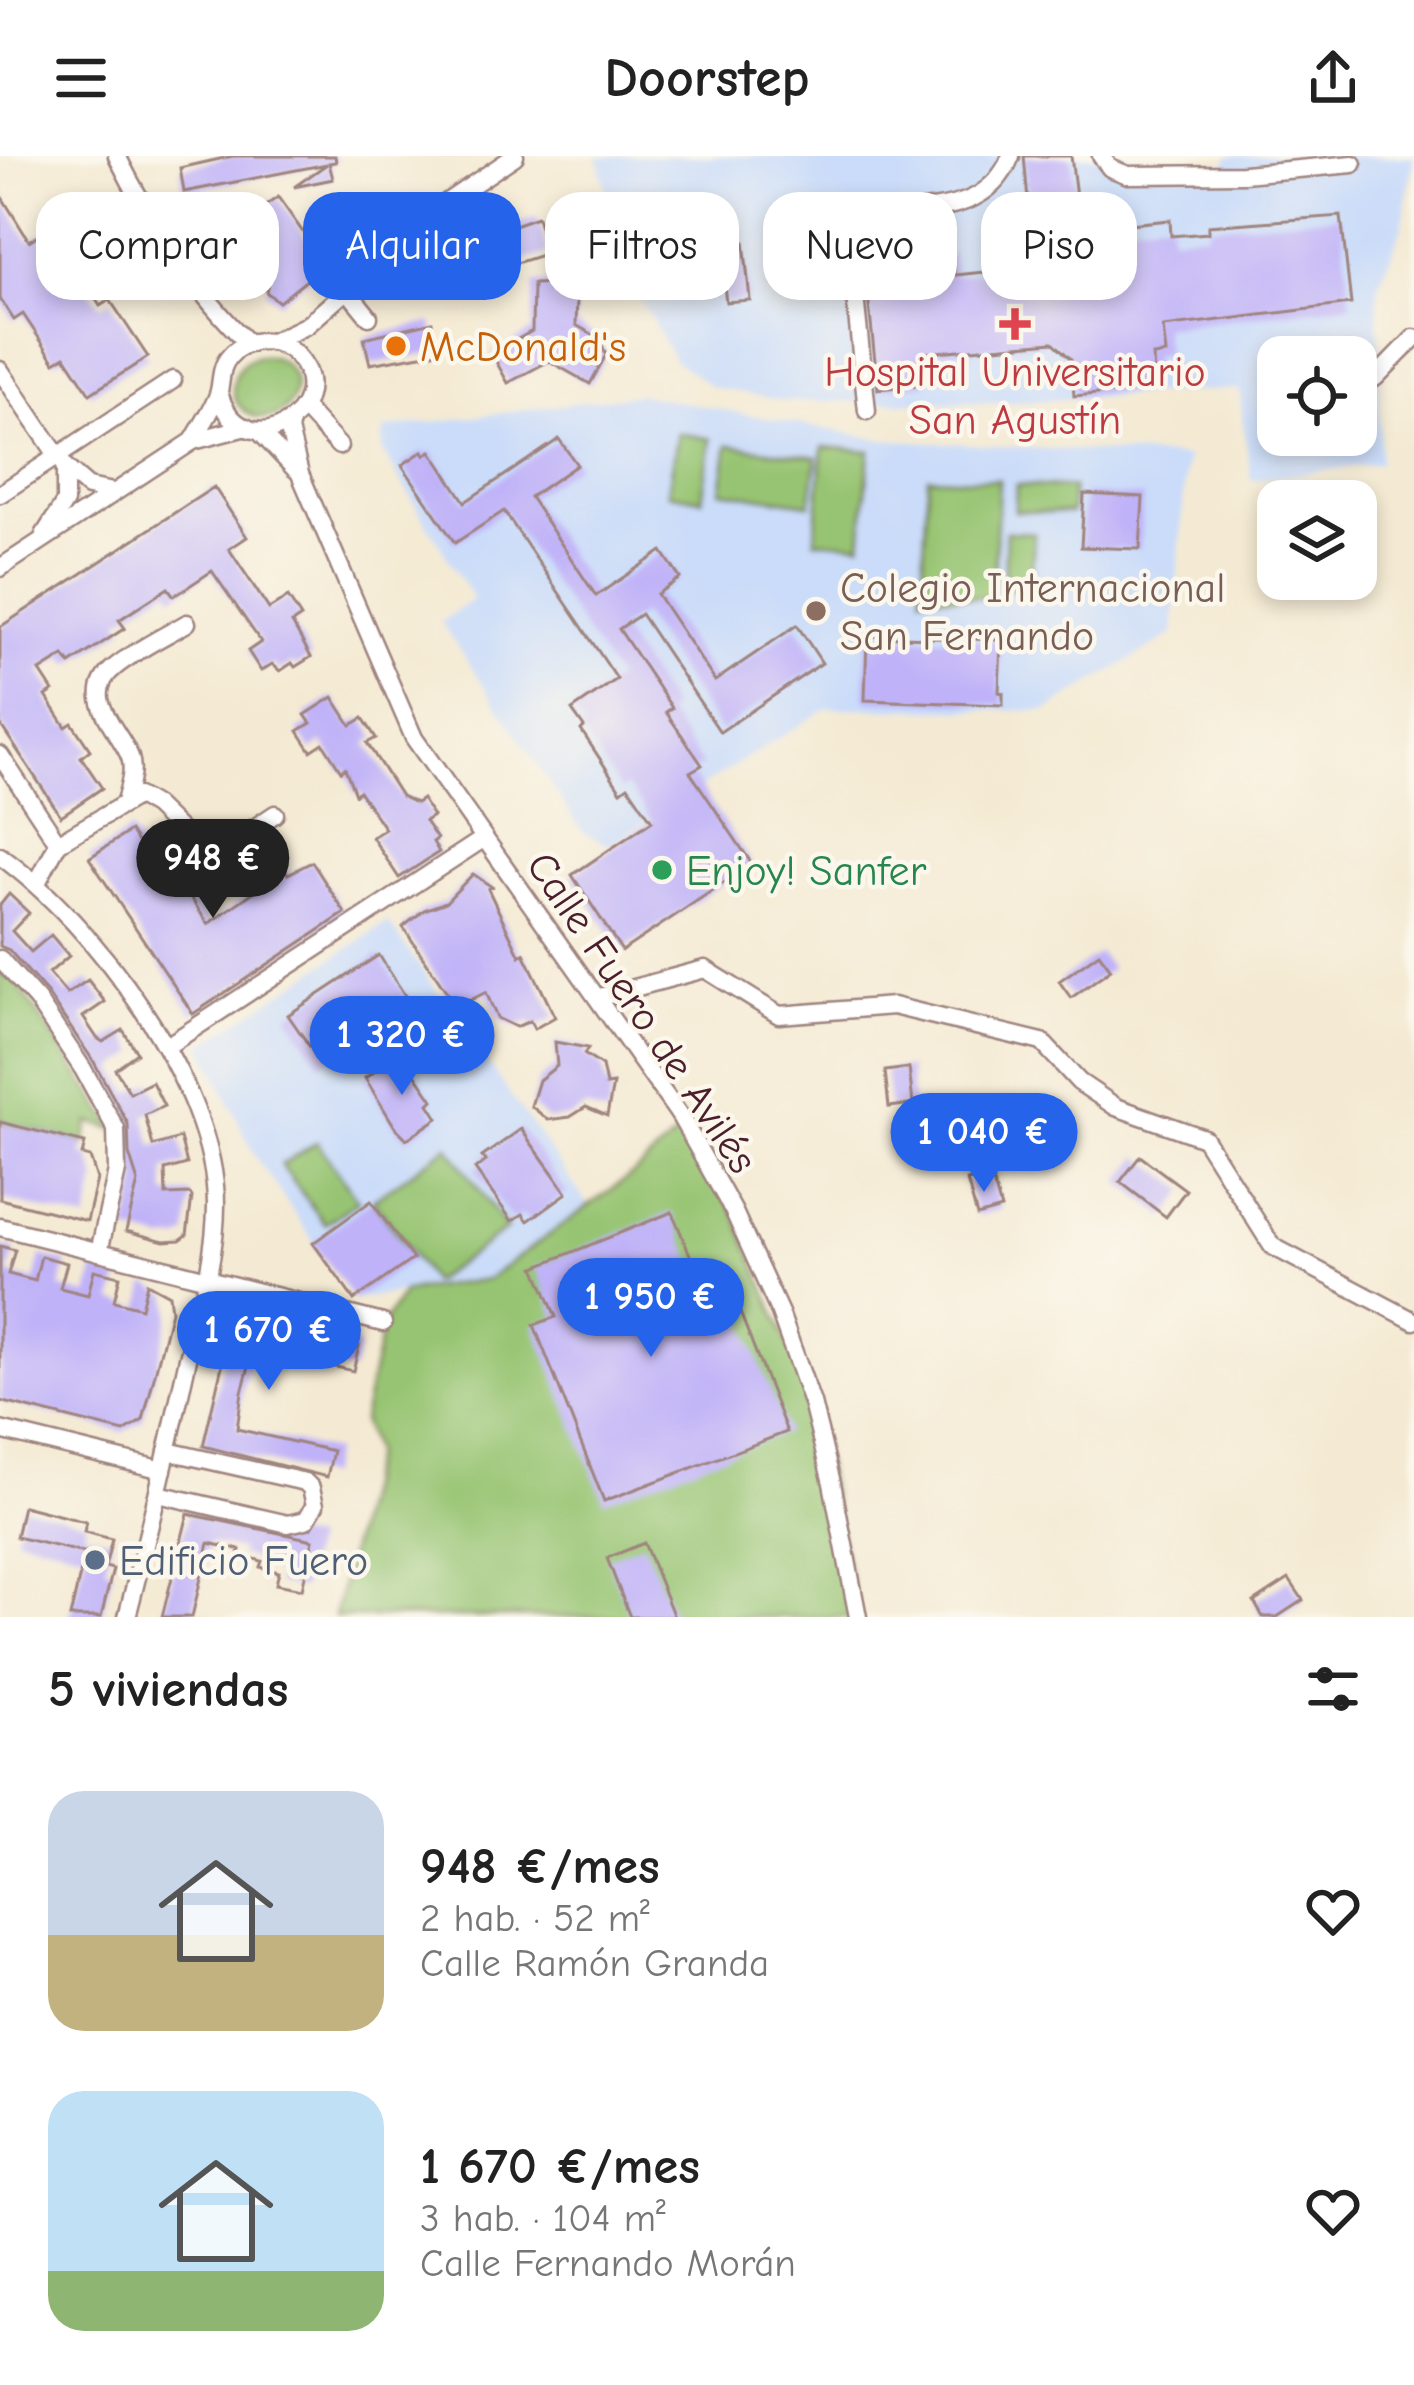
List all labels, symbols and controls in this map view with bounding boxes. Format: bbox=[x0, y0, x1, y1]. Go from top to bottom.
icon: menu bbox=[48, 45, 114, 111]
icon: share bbox=[1300, 45, 1366, 111]
text: Doorstep bbox=[604, 47, 810, 110]
chip: Comprar bbox=[36, 192, 279, 300]
chip: Alquilar bbox=[303, 192, 521, 300]
chip: Filtros bbox=[545, 192, 739, 300]
chip: Nuevo bbox=[763, 192, 957, 300]
chip: Piso bbox=[981, 192, 1137, 300]
marker: Hospital Universitario San Agustín bbox=[999, 308, 1031, 340]
place label: McDonald's bbox=[420, 323, 626, 372]
marker: McDonald's bbox=[383, 333, 409, 359]
map controls bbox=[1257, 336, 1377, 600]
button: locate bbox=[1257, 336, 1377, 456]
place label: Hospital Universitario San Agustín bbox=[824, 348, 1206, 445]
button: layers bbox=[1257, 480, 1377, 600]
place label: Colegio Internacional San Fernando bbox=[840, 564, 1225, 661]
marker: Colegio Internacional San Fernando bbox=[803, 598, 829, 624]
pin: 948 € bbox=[129, 819, 297, 921]
text: 948 € bbox=[163, 835, 263, 880]
street label: Calle Fuero de Avilés bbox=[516, 843, 767, 1183]
place label: Enjoy! Sanfer bbox=[686, 847, 927, 896]
marker: Enjoy! Sanfer bbox=[649, 857, 675, 883]
pin: 1 320 € bbox=[291, 996, 513, 1098]
text: 1 320 € bbox=[337, 1012, 467, 1057]
pin: 1 040 € bbox=[873, 1093, 1095, 1195]
text: 1 040 € bbox=[918, 1109, 1050, 1154]
pin: 1 950 € bbox=[540, 1258, 762, 1360]
text: 1 950 € bbox=[584, 1274, 718, 1319]
pin: 1 670 € bbox=[158, 1291, 380, 1393]
text: 1 670 € bbox=[204, 1307, 334, 1352]
place label: Edificio Fuero bbox=[119, 1537, 368, 1586]
marker: Edificio Fuero bbox=[82, 1547, 108, 1573]
icon: filters bbox=[1300, 1656, 1366, 1722]
text: 5 viviendas bbox=[48, 1660, 288, 1719]
text: 948 €/mes bbox=[420, 1837, 660, 1896]
icon: home bbox=[144, 1839, 288, 1983]
icon: heart bbox=[1300, 1878, 1366, 1944]
text: 2 hab. · 52 m² bbox=[420, 1896, 650, 1941]
text: Calle Ramón Granda bbox=[420, 1941, 769, 1986]
text: 1 670 €/mes bbox=[420, 2137, 700, 2196]
icon: home bbox=[144, 2139, 288, 2283]
icon: heart bbox=[1300, 2178, 1366, 2244]
text: 3 hab. · 104 m² bbox=[420, 2196, 666, 2241]
text: Calle Fernando Morán bbox=[420, 2241, 796, 2286]

